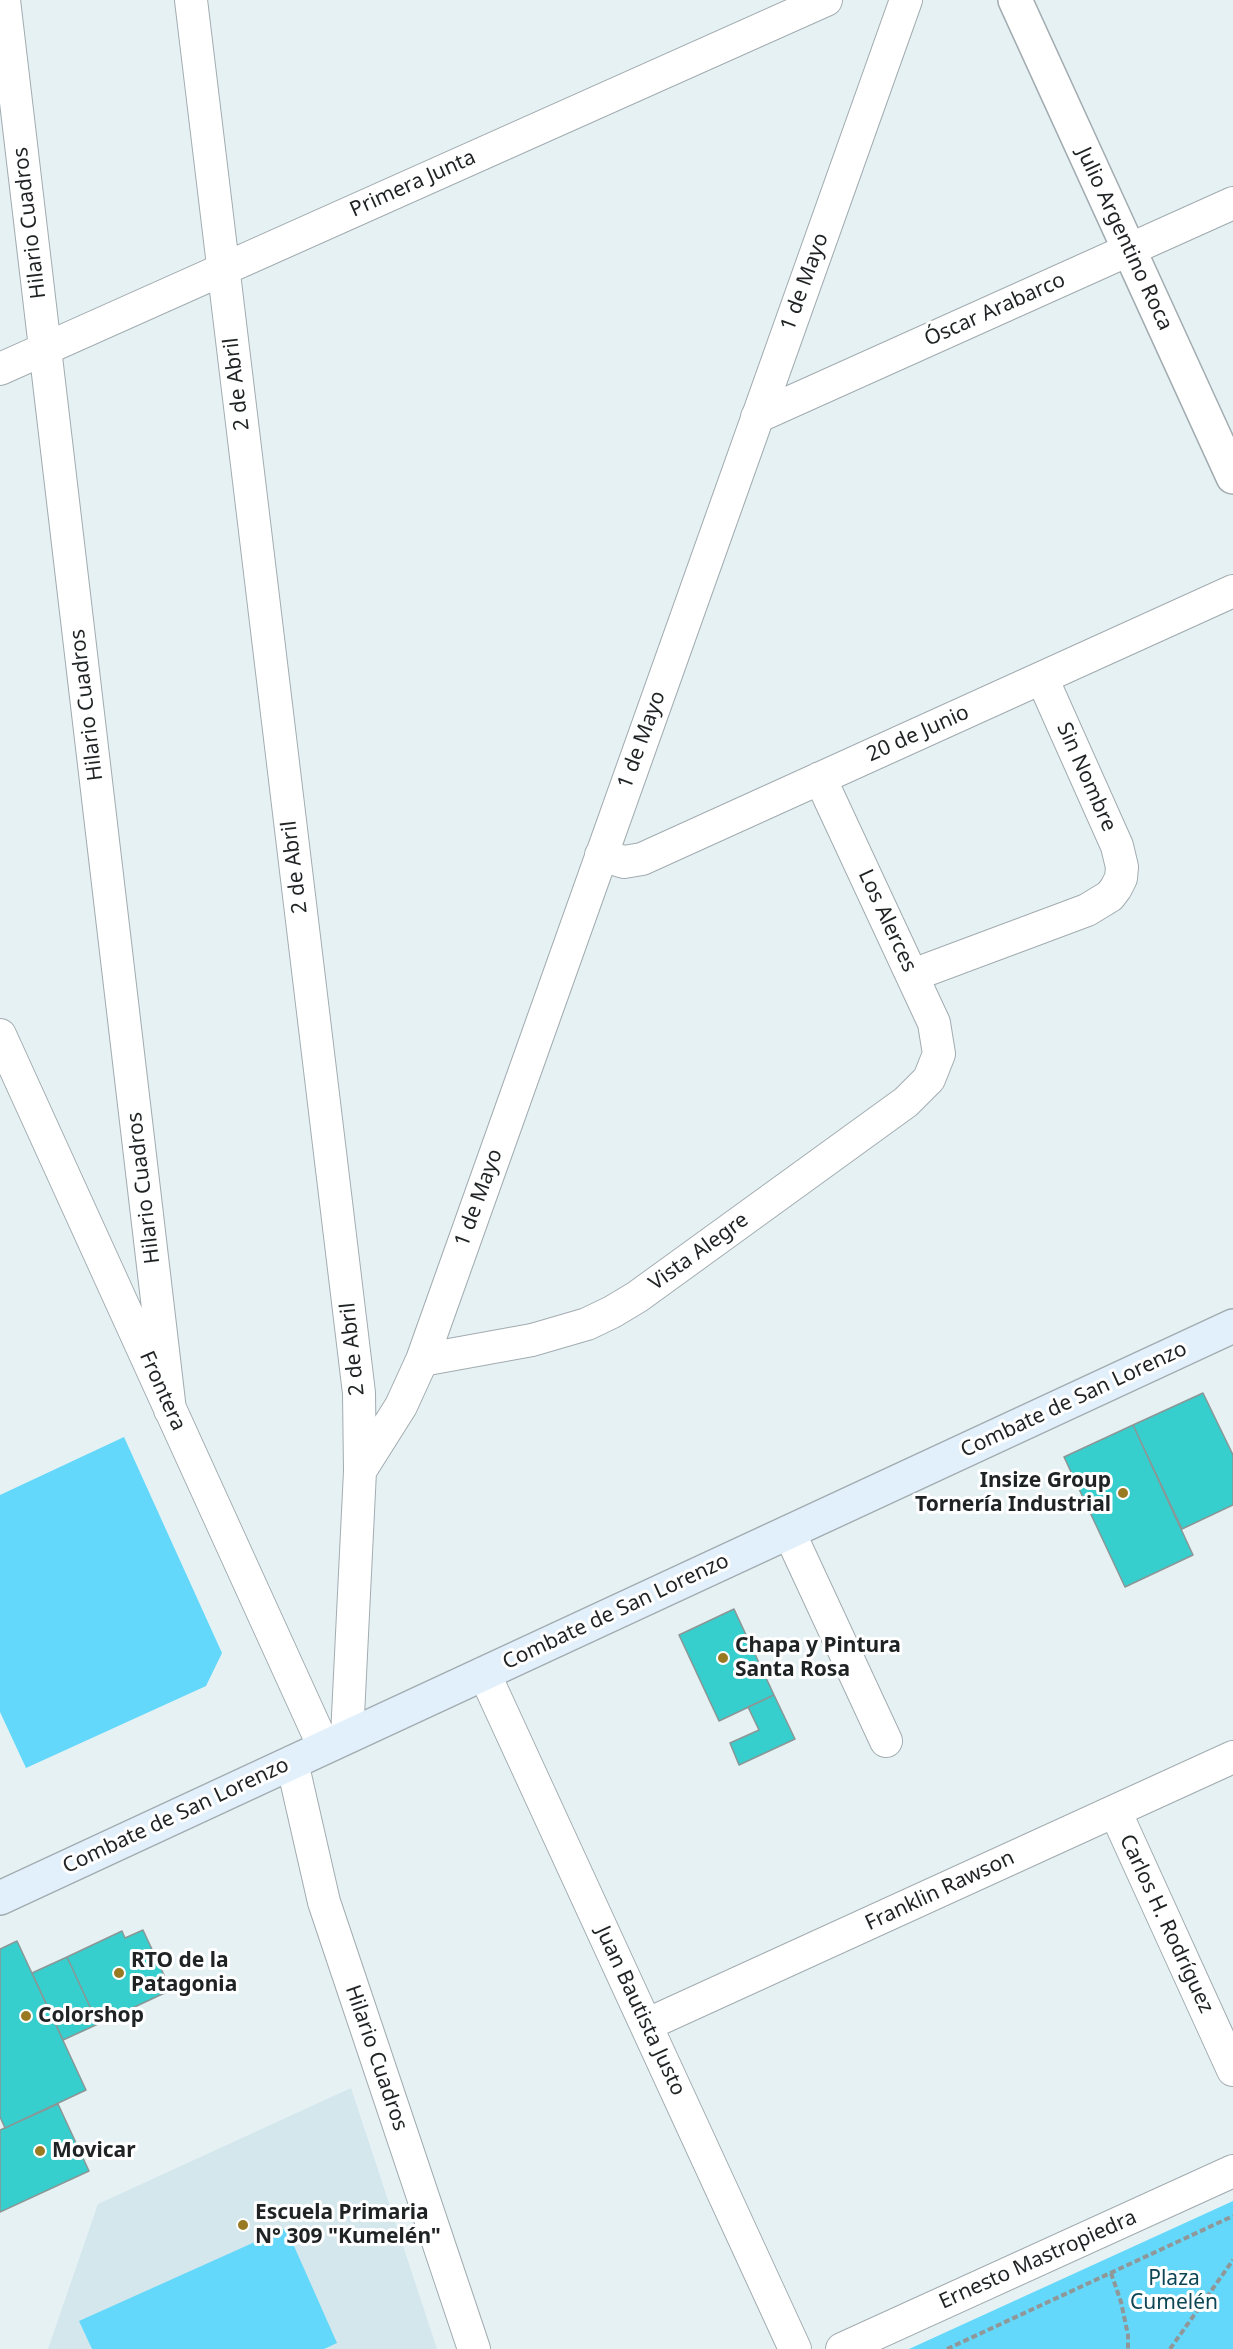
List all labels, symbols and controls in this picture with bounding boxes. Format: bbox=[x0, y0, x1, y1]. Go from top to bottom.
street label: Julio Argentino Roca bbox=[1071, 143, 1177, 335]
street label: Primera Junta bbox=[346, 145, 480, 223]
street label: Hilario Cuadros bbox=[8, 146, 52, 300]
street label: 1 de Mayo bbox=[776, 230, 834, 334]
street label: Óscar Arabarco bbox=[921, 268, 1069, 352]
street label: 2 de Abril bbox=[219, 336, 255, 432]
street label: Hilario Cuadros bbox=[65, 628, 109, 782]
street label: 1 de Mayo bbox=[613, 688, 671, 792]
street label: 20 de Junio bbox=[863, 700, 973, 768]
street label: Sin Nombre bbox=[1051, 719, 1121, 835]
street label: 2 de Abril bbox=[277, 819, 313, 915]
street label: Los Alerces bbox=[852, 866, 922, 976]
street label: Hilario Cuadros bbox=[122, 1111, 166, 1265]
street label: 1 de Mayo bbox=[450, 1146, 508, 1250]
street label: Vista Alegre bbox=[644, 1208, 754, 1296]
street label: 2 de Abril bbox=[336, 1301, 370, 1397]
street label: Combate de San Lorenzo bbox=[957, 1336, 1191, 1464]
street label: Frontera bbox=[133, 1347, 191, 1435]
place label: Insize Group Tornería Industrial bbox=[915, 1468, 1111, 1518]
marker: Insize Group Tornería Industrial bbox=[1116, 1486, 1130, 1500]
street label: Combate de San Lorenzo bbox=[499, 1548, 733, 1676]
place label: Chapa y Pintura Santa Rosa bbox=[735, 1633, 901, 1683]
marker: Chapa y Pintura Santa Rosa bbox=[716, 1651, 730, 1665]
street label: Combate de San Lorenzo bbox=[59, 1752, 293, 1880]
street label: Carlos H. Rodríguez bbox=[1114, 1831, 1218, 2017]
street label: Franklin Rawson bbox=[861, 1845, 1019, 1937]
street label: Juan Bautista Justo bbox=[590, 1922, 690, 2100]
place label: RTO de la Patagonia bbox=[131, 1948, 237, 1998]
marker: RTO de la Patagonia bbox=[112, 1966, 126, 1980]
street label: Hilario Cuadros bbox=[339, 1982, 413, 2134]
place label: Colorshop bbox=[38, 2003, 144, 2029]
marker: Colorshop bbox=[19, 2009, 33, 2023]
place label: Movicar bbox=[52, 2138, 136, 2164]
marker: Movicar bbox=[33, 2144, 47, 2158]
place label: Escuela Primaria N° 309 "Kumelén" bbox=[255, 2200, 441, 2250]
street label: Ernesto Mastropiedra bbox=[935, 2205, 1141, 2315]
marker: Escuela Primaria N° 309 "Kumelén" bbox=[236, 2218, 250, 2232]
park label: Plaza Cumelén bbox=[1130, 2266, 1218, 2316]

